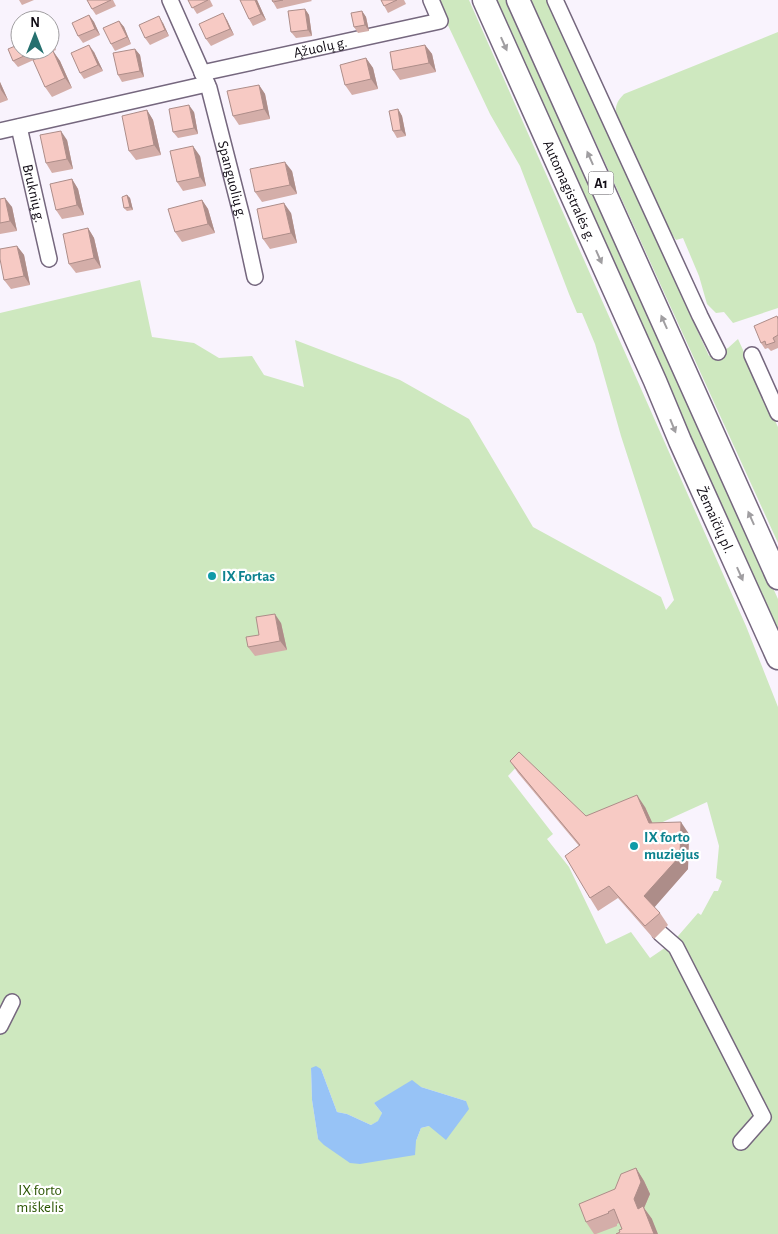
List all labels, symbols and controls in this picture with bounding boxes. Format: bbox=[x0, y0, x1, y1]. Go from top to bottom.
north arrow bbox=[10, 10, 60, 60]
text: N bbox=[30, 16, 40, 30]
street label: Ąžuolų g. bbox=[292, 35, 349, 61]
one-way arrow bbox=[500, 37, 508, 51]
street label: Automagistralės g. bbox=[540, 138, 598, 244]
street label: Spanguolių g. bbox=[215, 139, 249, 220]
one-way arrow bbox=[585, 151, 593, 165]
street label: Bruknių g. bbox=[20, 163, 47, 224]
road number: A1 bbox=[588, 172, 614, 194]
one-way arrow bbox=[595, 250, 603, 264]
one-way arrow bbox=[659, 315, 667, 329]
one-way arrow bbox=[670, 419, 678, 433]
street label: Žemaičių pl. bbox=[694, 484, 737, 556]
one-way arrow bbox=[747, 511, 755, 525]
one-way arrow bbox=[736, 567, 744, 581]
place label: IX Fortas bbox=[222, 569, 275, 584]
marker: IX Fortas bbox=[206, 570, 218, 582]
place label: IX forto muziejus bbox=[644, 830, 699, 862]
marker: IX forto muziejus bbox=[628, 840, 640, 852]
park label: IX forto miškelis bbox=[16, 1183, 64, 1215]

